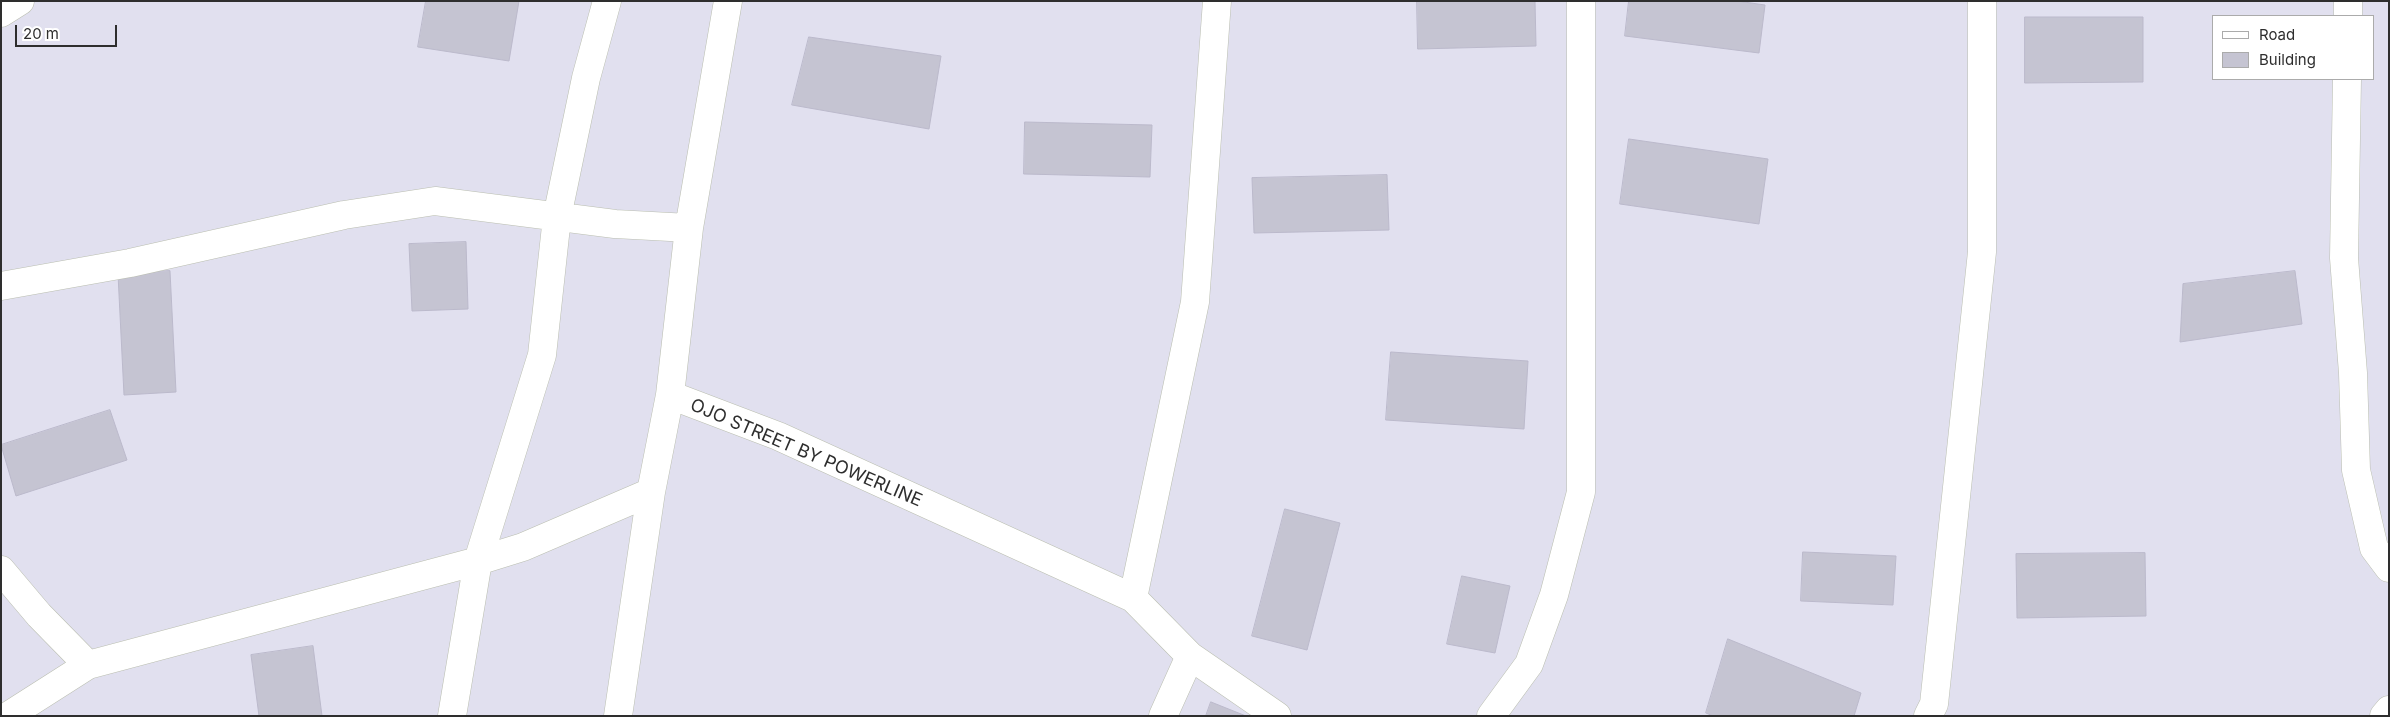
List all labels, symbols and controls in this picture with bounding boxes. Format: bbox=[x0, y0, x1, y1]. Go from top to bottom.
scale bar bbox=[18, 15, 120, 47]
legend bbox=[2212, 15, 2375, 80]
text: 20 m bbox=[23, 24, 59, 43]
text: Road bbox=[2259, 25, 2295, 44]
text: Building bbox=[2259, 50, 2316, 69]
street label: OJO STREET BY POWERLINE bbox=[687, 394, 925, 512]

